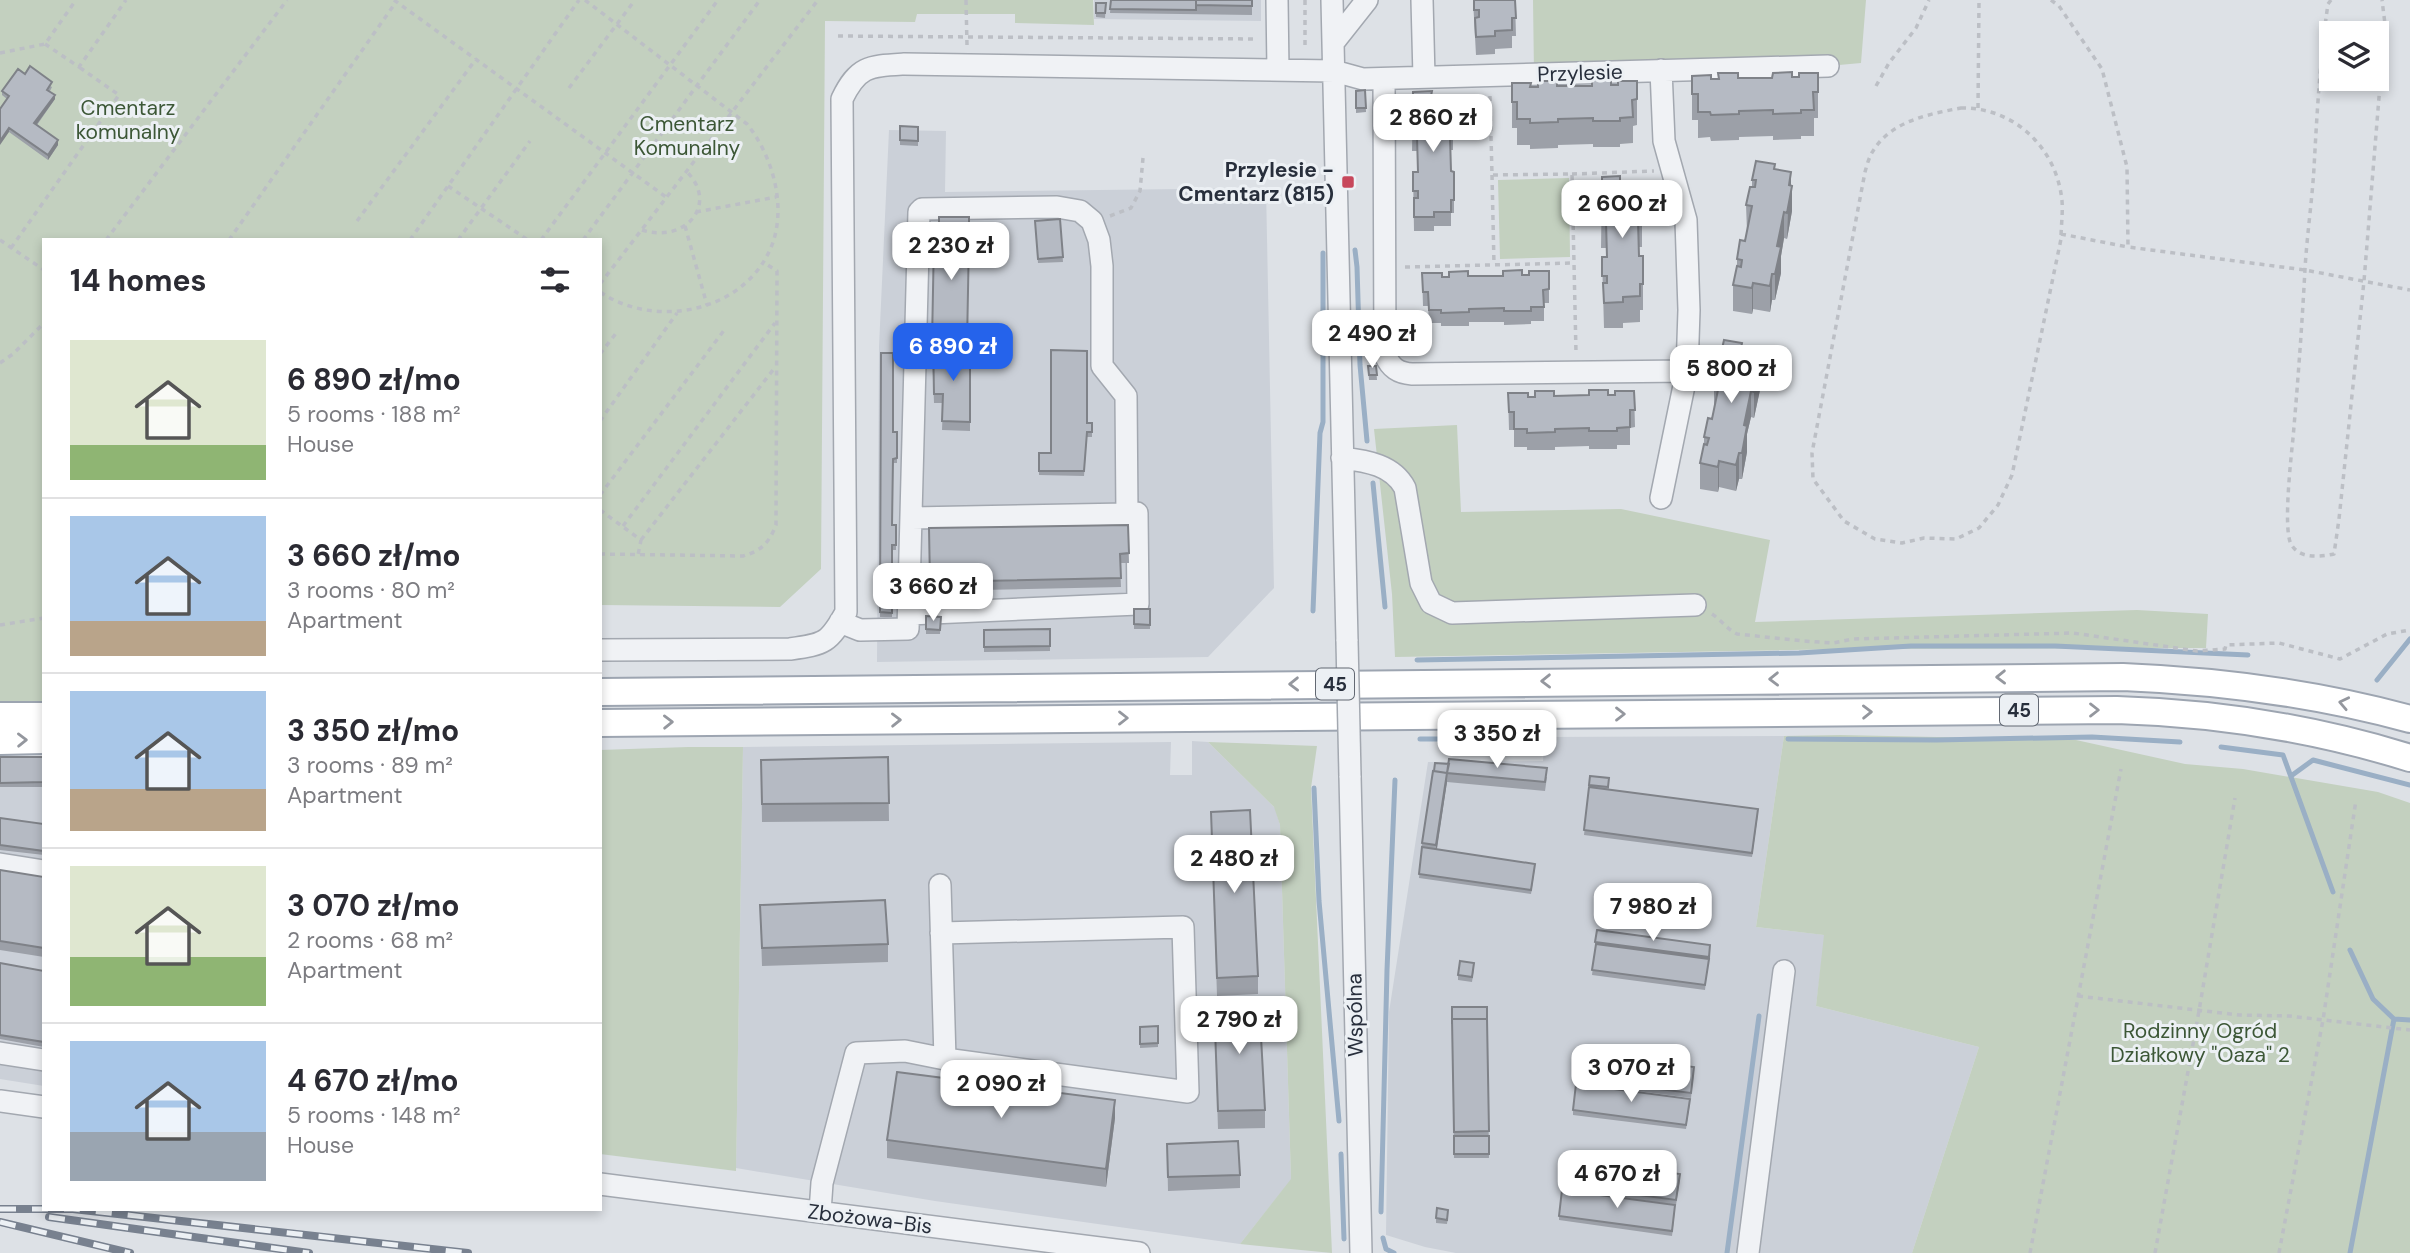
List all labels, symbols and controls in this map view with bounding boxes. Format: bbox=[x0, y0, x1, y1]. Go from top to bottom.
map controls bbox=[2319, 21, 2389, 91]
button: layers bbox=[2319, 21, 2389, 91]
street label: Przylesie bbox=[1537, 58, 1623, 88]
park label: Cmentarz komunalny bbox=[76, 94, 181, 146]
pin: 2 860 zł bbox=[1361, 94, 1505, 154]
text: 2 860 zł bbox=[1389, 102, 1477, 132]
park label: Cmentarz Komunalny bbox=[634, 110, 740, 162]
place label: Przylesie - Cmentarz (815) bbox=[1178, 156, 1334, 208]
marker: Przylesie - Cmentarz (815) bbox=[1340, 174, 1356, 190]
pin: 2 600 zł bbox=[1550, 180, 1694, 240]
text: 2 600 zł bbox=[1577, 188, 1667, 218]
pin: 2 230 zł bbox=[879, 222, 1023, 282]
text: 2 230 zł bbox=[908, 230, 994, 260]
text: 14 homes bbox=[70, 261, 207, 300]
icon: filters bbox=[536, 261, 574, 299]
pin: 2 490 zł bbox=[1300, 310, 1444, 370]
text: 2 490 zł bbox=[1328, 318, 1416, 348]
pin: 6 890 zł bbox=[881, 324, 1025, 383]
text: 6 890 zł bbox=[909, 331, 997, 361]
pin: 5 800 zł bbox=[1659, 346, 1803, 405]
text: 5 800 zł bbox=[1686, 353, 1776, 383]
text: 6 890 zł/mo bbox=[287, 360, 461, 399]
icon: home bbox=[126, 368, 210, 452]
text: 5 rooms · 188 m² bbox=[287, 399, 461, 429]
text: House bbox=[287, 429, 354, 459]
text: 3 660 zł/mo bbox=[287, 536, 461, 575]
icon: home bbox=[126, 544, 210, 628]
pin: 3 660 zł bbox=[861, 564, 1005, 623]
text: 3 660 zł bbox=[889, 571, 977, 601]
text: 3 rooms · 80 m² bbox=[287, 575, 455, 605]
text: Apartment bbox=[287, 605, 402, 635]
road number: 45 bbox=[1316, 668, 1354, 699]
one-way arrow bbox=[1996, 669, 2007, 684]
one-way arrow bbox=[1768, 671, 1779, 687]
one-way arrow bbox=[1541, 673, 1551, 689]
one-way arrow bbox=[1289, 676, 1299, 692]
road number: 45 bbox=[2000, 694, 2038, 726]
one-way arrow bbox=[2338, 696, 2350, 711]
one-way arrow bbox=[2090, 702, 2100, 718]
one-way arrow bbox=[1862, 704, 1873, 720]
one-way arrow bbox=[1616, 706, 1626, 722]
one-way arrow bbox=[1119, 710, 1129, 726]
pin: 3 350 zł bbox=[1425, 710, 1569, 770]
text: 3 350 zł/mo bbox=[287, 711, 459, 750]
one-way arrow bbox=[891, 712, 902, 727]
one-way arrow bbox=[664, 714, 674, 730]
text: 3 350 zł bbox=[1453, 718, 1541, 748]
icon: home bbox=[126, 719, 210, 803]
one-way arrow bbox=[17, 732, 28, 748]
text: 3 rooms · 89 m² bbox=[287, 750, 453, 780]
text: Apartment bbox=[287, 780, 402, 810]
pin: 2 480 zł bbox=[1162, 836, 1306, 895]
text: 2 480 zł bbox=[1190, 843, 1278, 873]
pin: 7 980 zł bbox=[1581, 884, 1725, 943]
text: 3 070 zł/mo bbox=[287, 886, 460, 925]
text: 7 980 zł bbox=[1610, 891, 1696, 921]
icon: home bbox=[126, 894, 210, 978]
text: 2 rooms · 68 m² bbox=[287, 925, 453, 955]
text: Apartment bbox=[287, 955, 402, 985]
street label: Wspólna bbox=[1340, 973, 1370, 1057]
pin: 2 790 zł bbox=[1167, 996, 1311, 1056]
text: 2 790 zł bbox=[1196, 1004, 1282, 1034]
park label: Rodzinny Ogród Działkowy "Oaza" 2 bbox=[2110, 1017, 2290, 1069]
pin: 3 070 zł bbox=[1559, 1044, 1703, 1104]
text: 3 070 zł bbox=[1587, 1052, 1675, 1082]
pin: 2 090 zł bbox=[929, 1060, 1073, 1120]
text: 4 670 zł/mo bbox=[287, 1061, 459, 1100]
text: 2 090 zł bbox=[956, 1068, 1046, 1098]
icon: home bbox=[126, 1069, 210, 1153]
text: 5 rooms · 148 m² bbox=[287, 1100, 461, 1130]
text: House bbox=[287, 1130, 354, 1160]
pin: 4 670 zł bbox=[1545, 1150, 1689, 1210]
text: 4 670 zł bbox=[1574, 1158, 1660, 1188]
street label: Zbożowa-Bis bbox=[806, 1197, 934, 1241]

